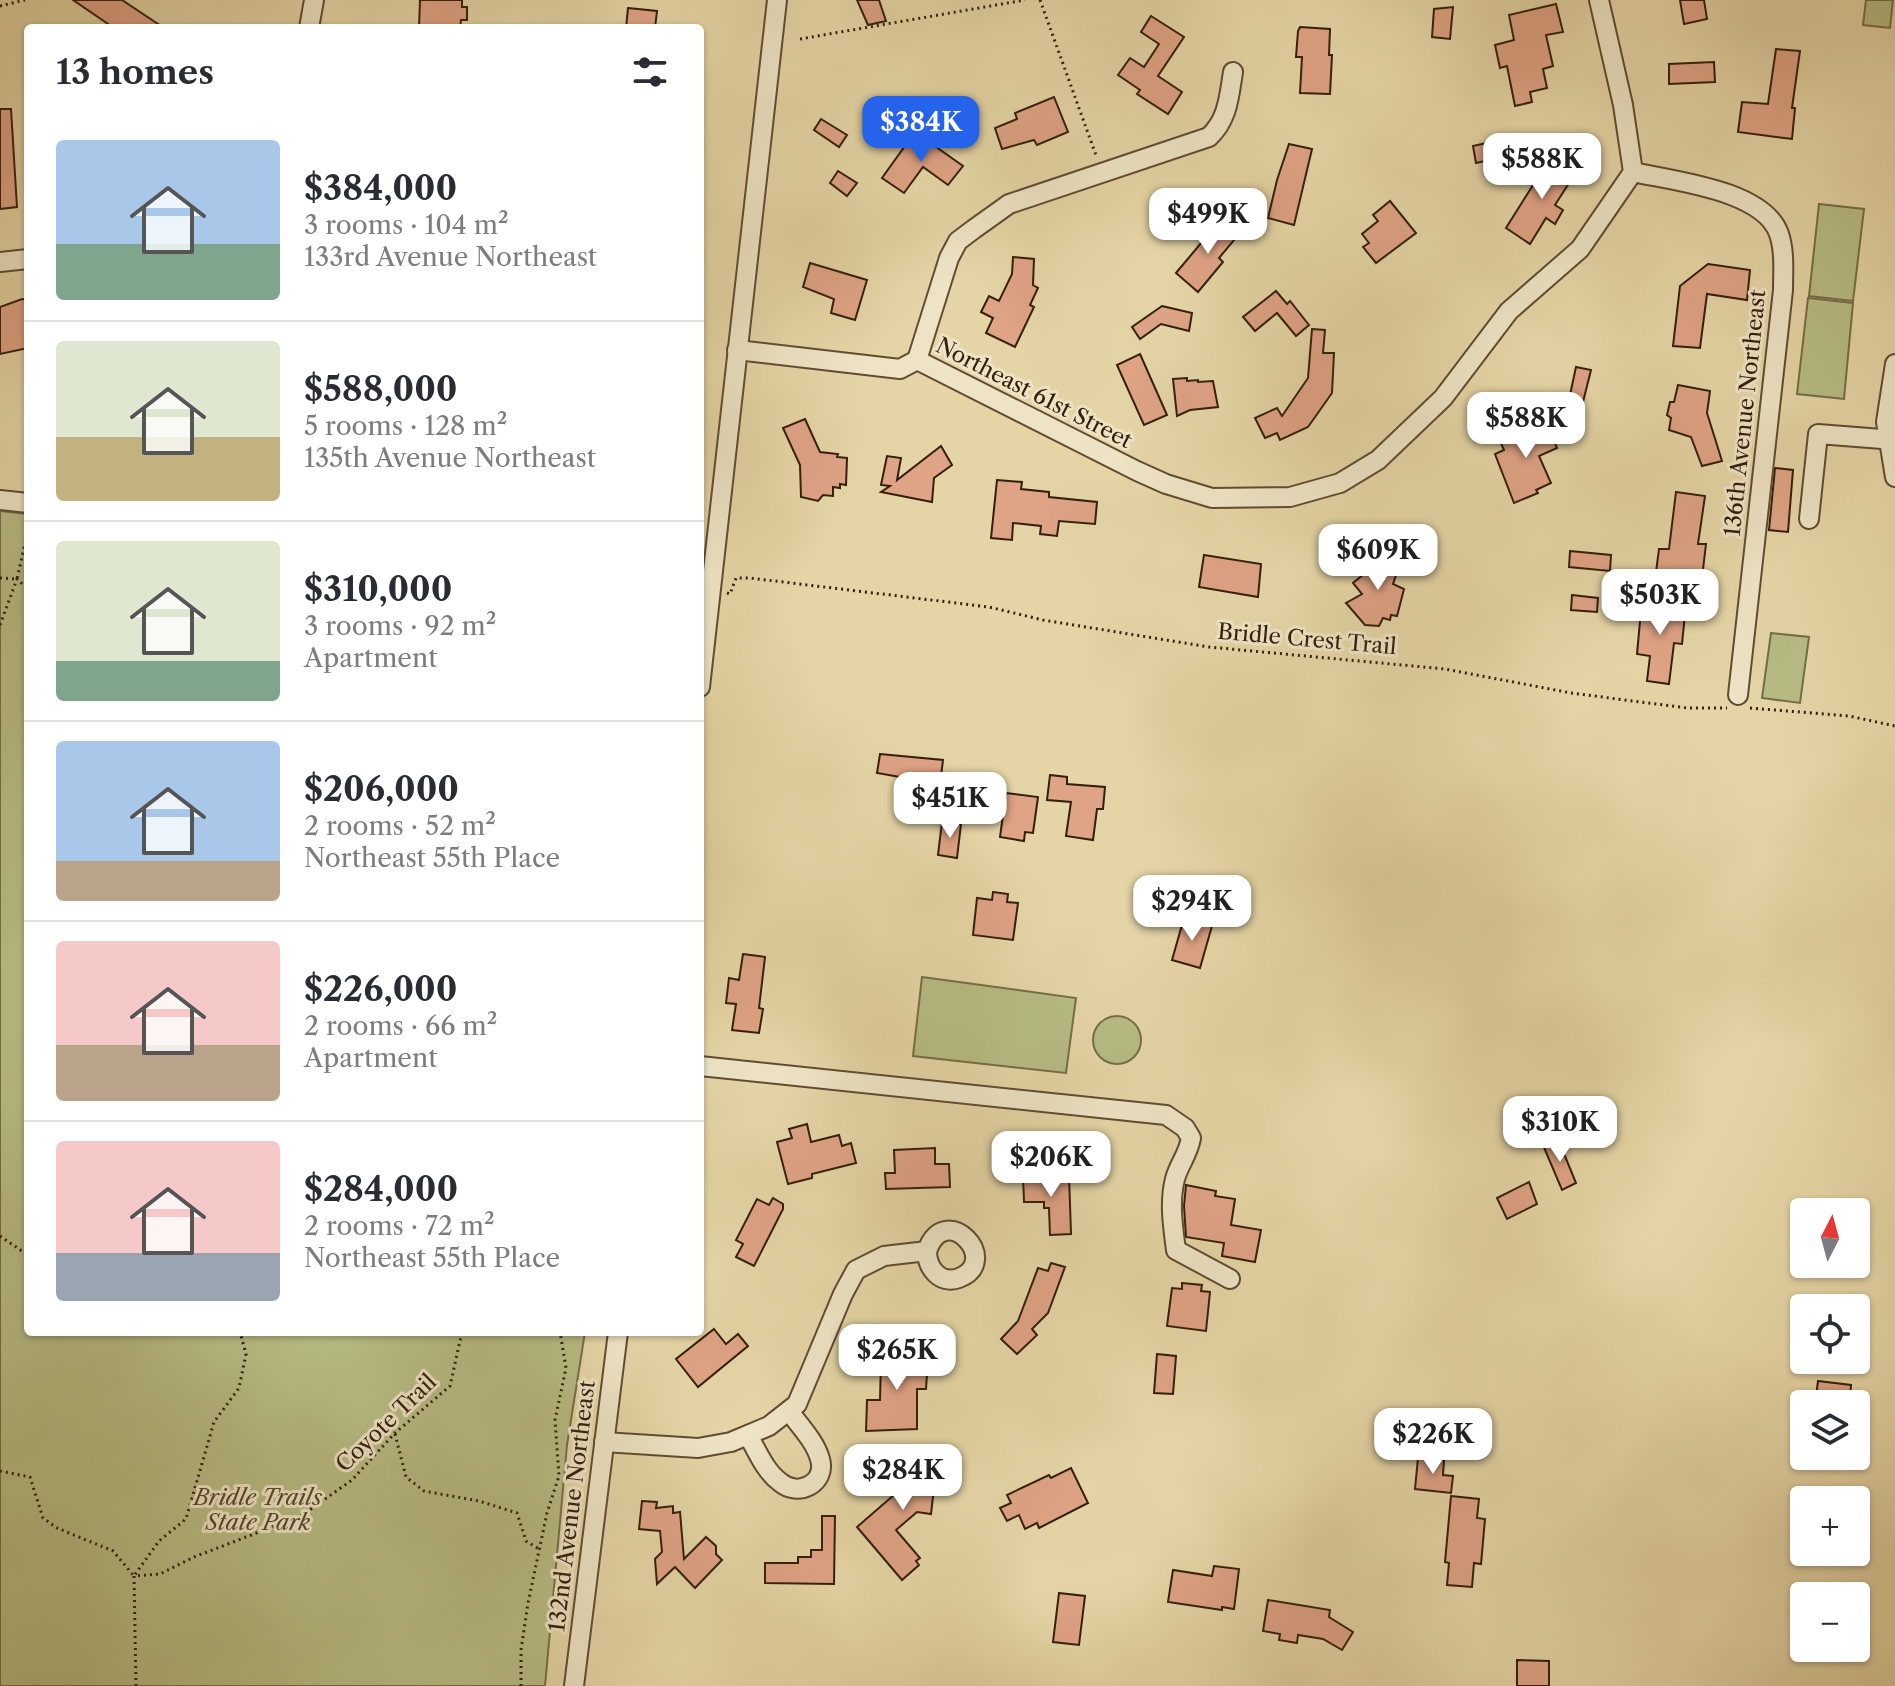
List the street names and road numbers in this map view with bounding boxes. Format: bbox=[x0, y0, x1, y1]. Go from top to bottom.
street label: 136th Avenue Northeast bbox=[1719, 288, 1771, 538]
street label: Northeast 61st Street bbox=[931, 332, 1137, 454]
street label: Bridle Crest Trail bbox=[1217, 618, 1398, 660]
street label: Coyote Trail bbox=[330, 1368, 442, 1478]
street label: 132nd Avenue Northeast bbox=[543, 1378, 601, 1633]

